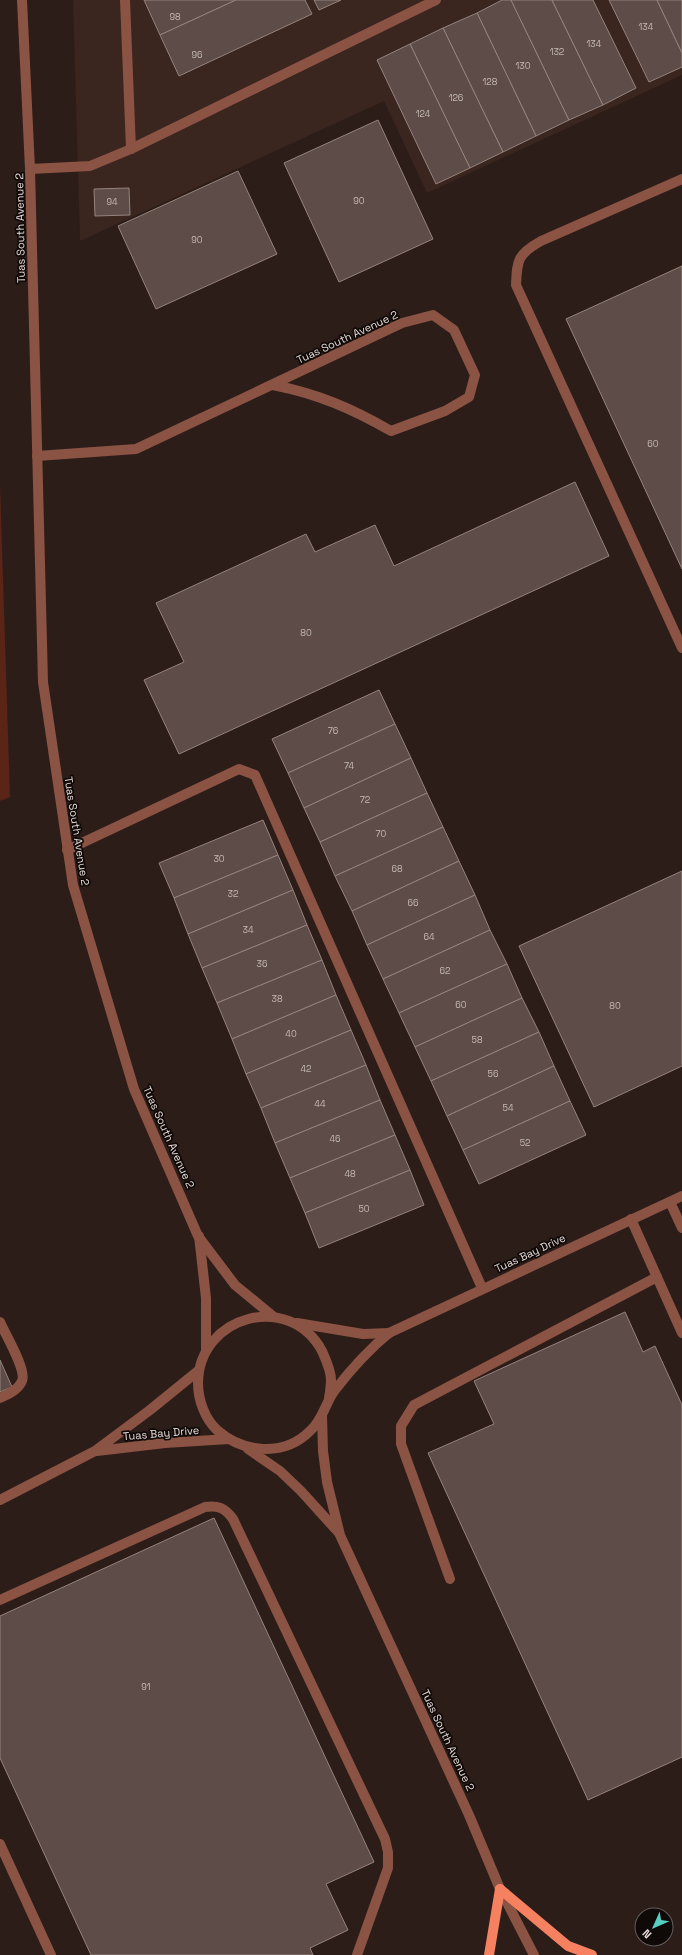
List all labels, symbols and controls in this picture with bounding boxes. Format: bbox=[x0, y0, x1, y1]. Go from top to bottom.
house number: 98 bbox=[169, 11, 181, 23]
house number: 134 bbox=[639, 21, 654, 33]
house number: 134 bbox=[587, 38, 602, 50]
house number: 132 bbox=[550, 46, 564, 58]
house number: 96 bbox=[191, 49, 203, 61]
house number: 130 bbox=[516, 60, 531, 72]
house number: 128 bbox=[483, 76, 498, 88]
house number: 126 bbox=[449, 92, 464, 104]
house number: 124 bbox=[416, 108, 431, 120]
street label: Tuas South Avenue 2 bbox=[12, 172, 28, 283]
house number: 90 bbox=[353, 195, 365, 207]
house number: 94 bbox=[106, 196, 118, 208]
house number: 90 bbox=[191, 234, 203, 246]
street label: Tuas South Avenue 2 bbox=[294, 307, 400, 367]
house number: 60 bbox=[647, 438, 659, 450]
house number: 80 bbox=[300, 627, 312, 639]
house number: 76 bbox=[328, 725, 339, 737]
house number: 74 bbox=[344, 760, 354, 772]
street label: Tuas South Avenue 2 bbox=[61, 775, 93, 887]
house number: 72 bbox=[360, 794, 370, 806]
house number: 70 bbox=[376, 828, 387, 840]
house number: 30 bbox=[213, 853, 225, 865]
house number: 68 bbox=[391, 863, 403, 875]
house number: 32 bbox=[228, 888, 238, 900]
house number: 66 bbox=[407, 897, 419, 909]
house number: 34 bbox=[242, 924, 254, 936]
house number: 64 bbox=[423, 931, 435, 943]
house number: 36 bbox=[257, 958, 268, 970]
house number: 62 bbox=[440, 965, 450, 977]
house number: 38 bbox=[271, 993, 283, 1005]
house number: 60 bbox=[455, 999, 467, 1011]
house number: 80 bbox=[609, 1000, 621, 1012]
house number: 40 bbox=[285, 1028, 297, 1040]
house number: 58 bbox=[472, 1034, 483, 1046]
house number: 42 bbox=[300, 1063, 312, 1075]
house number: 56 bbox=[488, 1068, 499, 1080]
street label: Tuas South Avenue 2 bbox=[140, 1084, 198, 1191]
house number: 44 bbox=[314, 1098, 326, 1110]
house number: 54 bbox=[502, 1102, 514, 1114]
house number: 46 bbox=[329, 1133, 341, 1145]
house number: 52 bbox=[520, 1137, 530, 1149]
house number: 48 bbox=[344, 1168, 356, 1180]
house number: 50 bbox=[358, 1203, 370, 1215]
street label: Tuas Bay Drive bbox=[492, 1230, 568, 1276]
street label: Tuas Bay Drive bbox=[122, 1423, 200, 1443]
house number: 91 bbox=[141, 1681, 151, 1693]
street label: Tuas South Avenue 2 bbox=[418, 1687, 478, 1793]
north arrow bbox=[634, 1907, 674, 1947]
text: N bbox=[639, 1927, 654, 1942]

